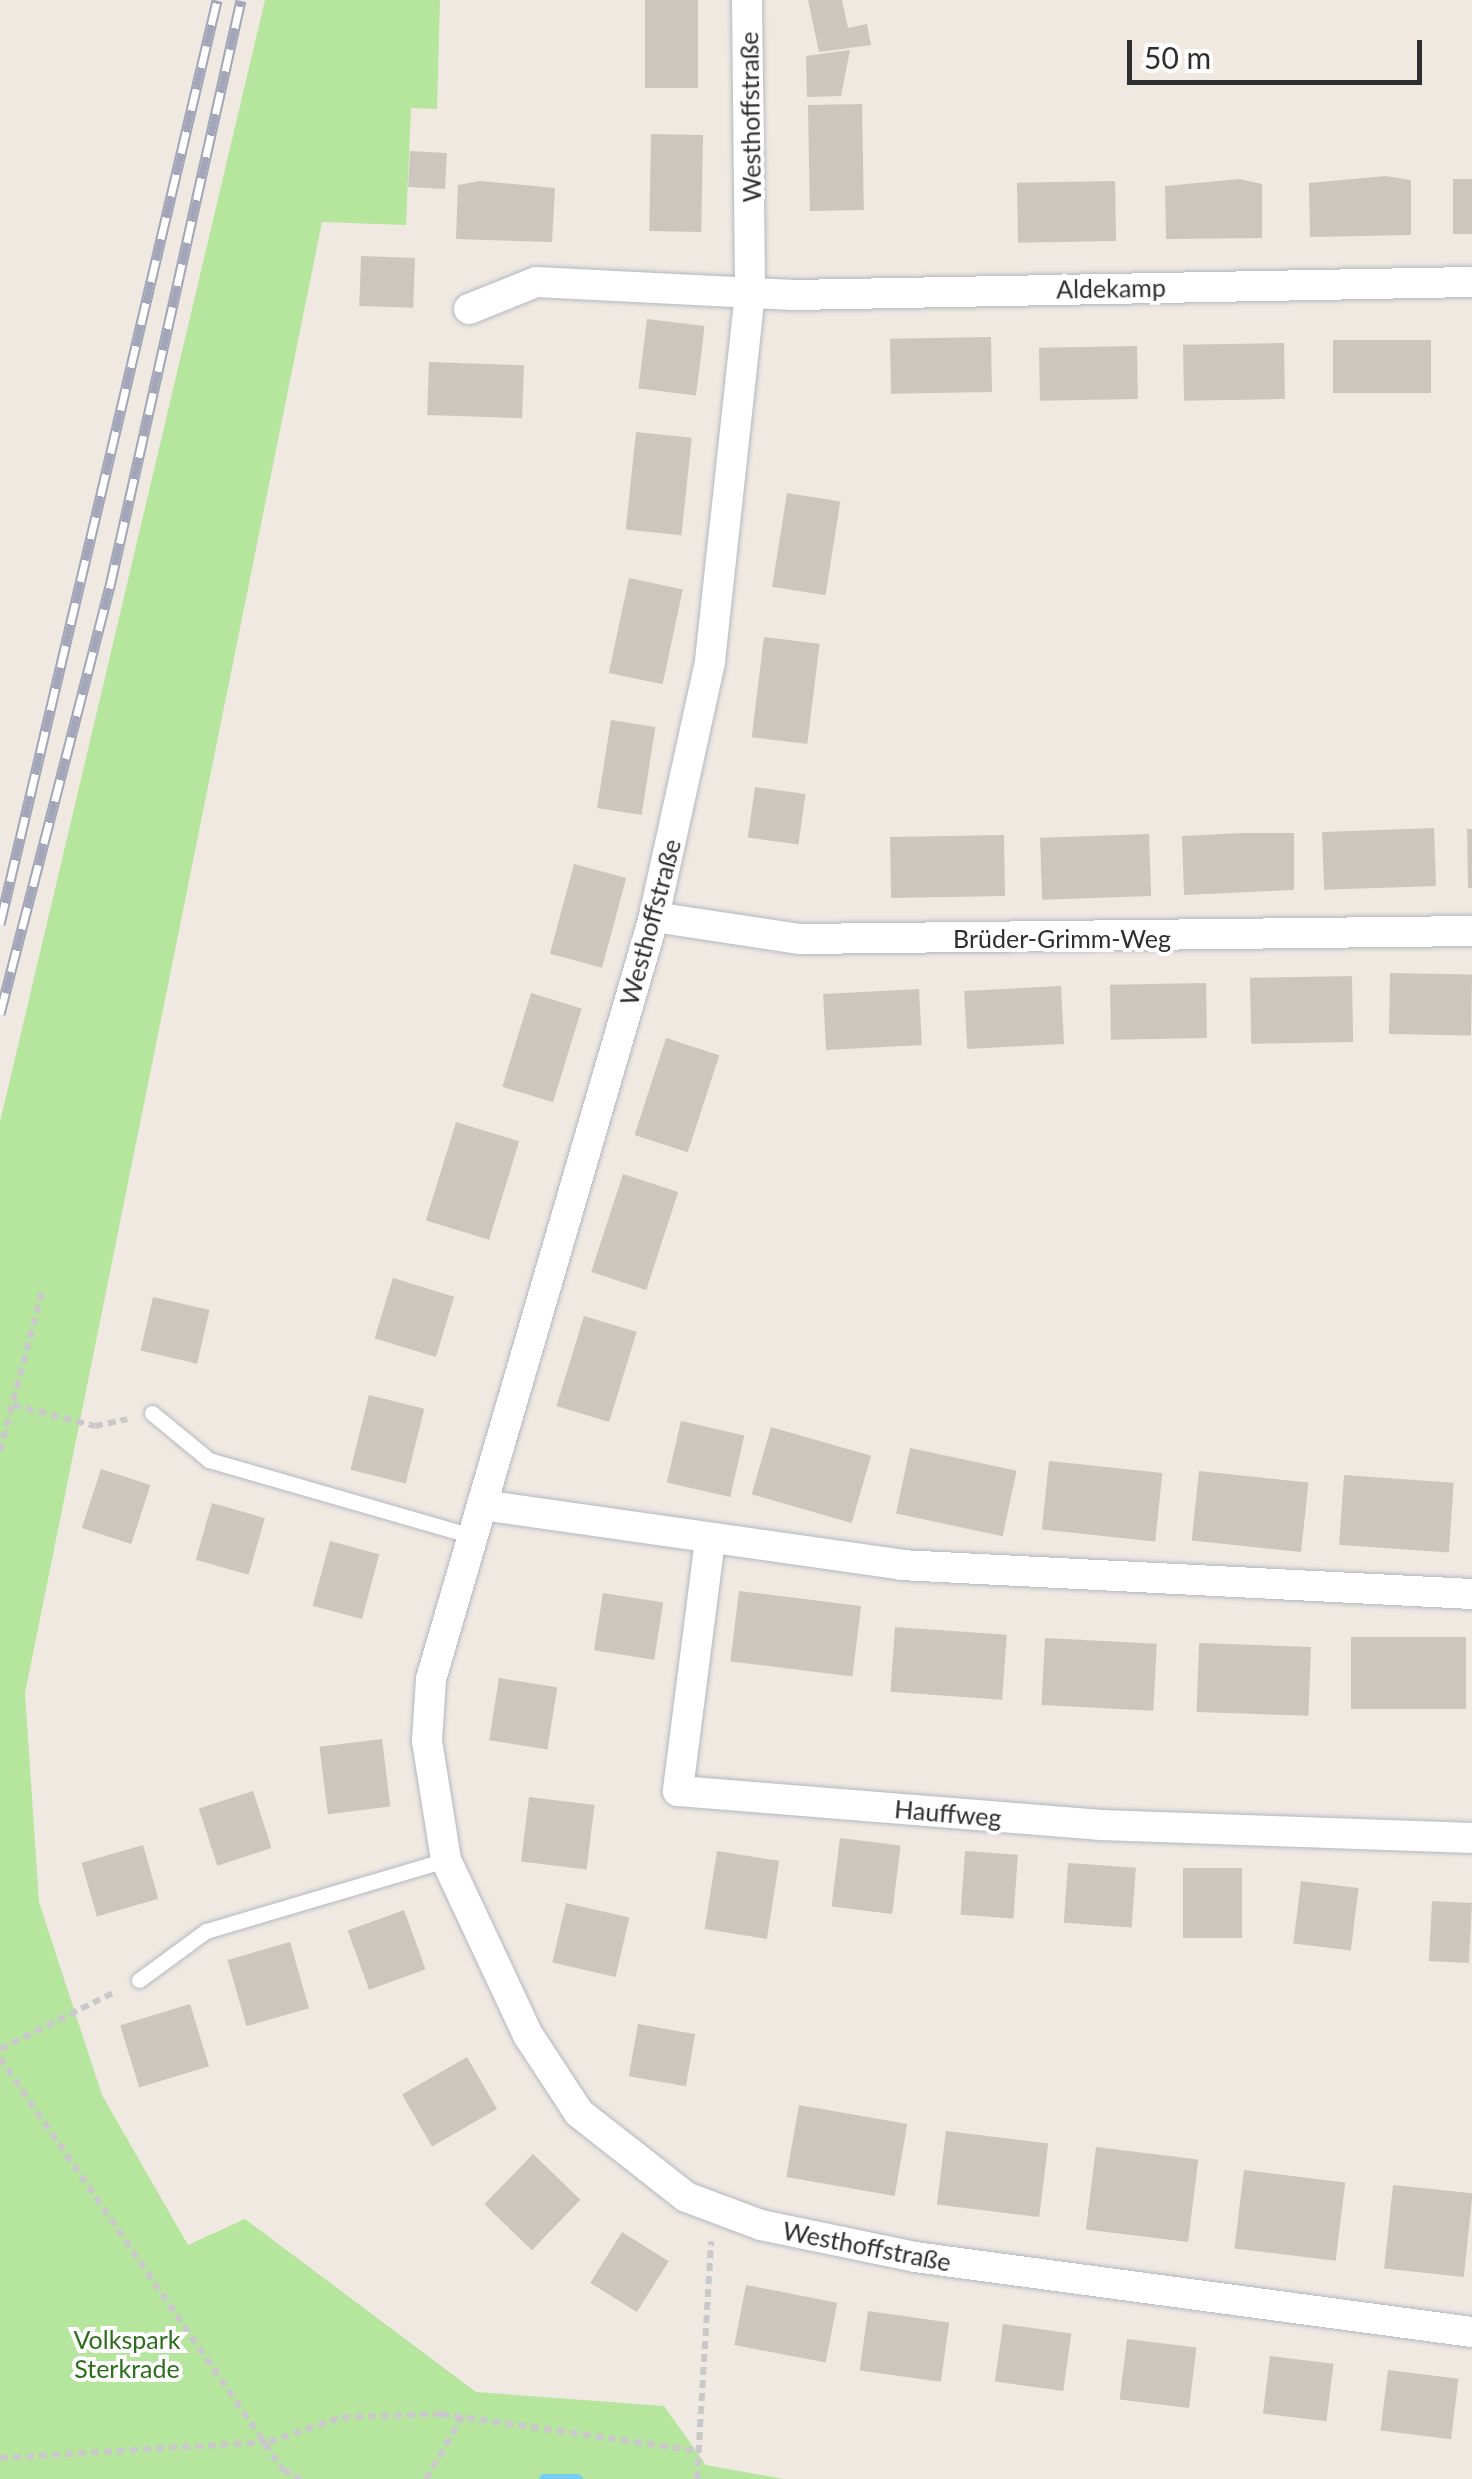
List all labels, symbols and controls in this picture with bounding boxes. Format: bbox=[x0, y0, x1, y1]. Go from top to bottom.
scale bar bbox=[1132, 20, 1427, 82]
street label: Westhoffstraße bbox=[734, 31, 766, 203]
text: 50 m bbox=[1144, 39, 1211, 75]
street label: Aldekamp bbox=[1056, 272, 1166, 304]
street label: Westhoffstraße bbox=[613, 836, 687, 1008]
street label: Brüder-Grimm-Weg bbox=[953, 923, 1171, 953]
street label: Hauffweg bbox=[893, 1793, 1003, 1833]
street label: Westhoffstraße bbox=[780, 2215, 954, 2277]
park label: Volkspark Sterkrade bbox=[74, 2325, 180, 2384]

